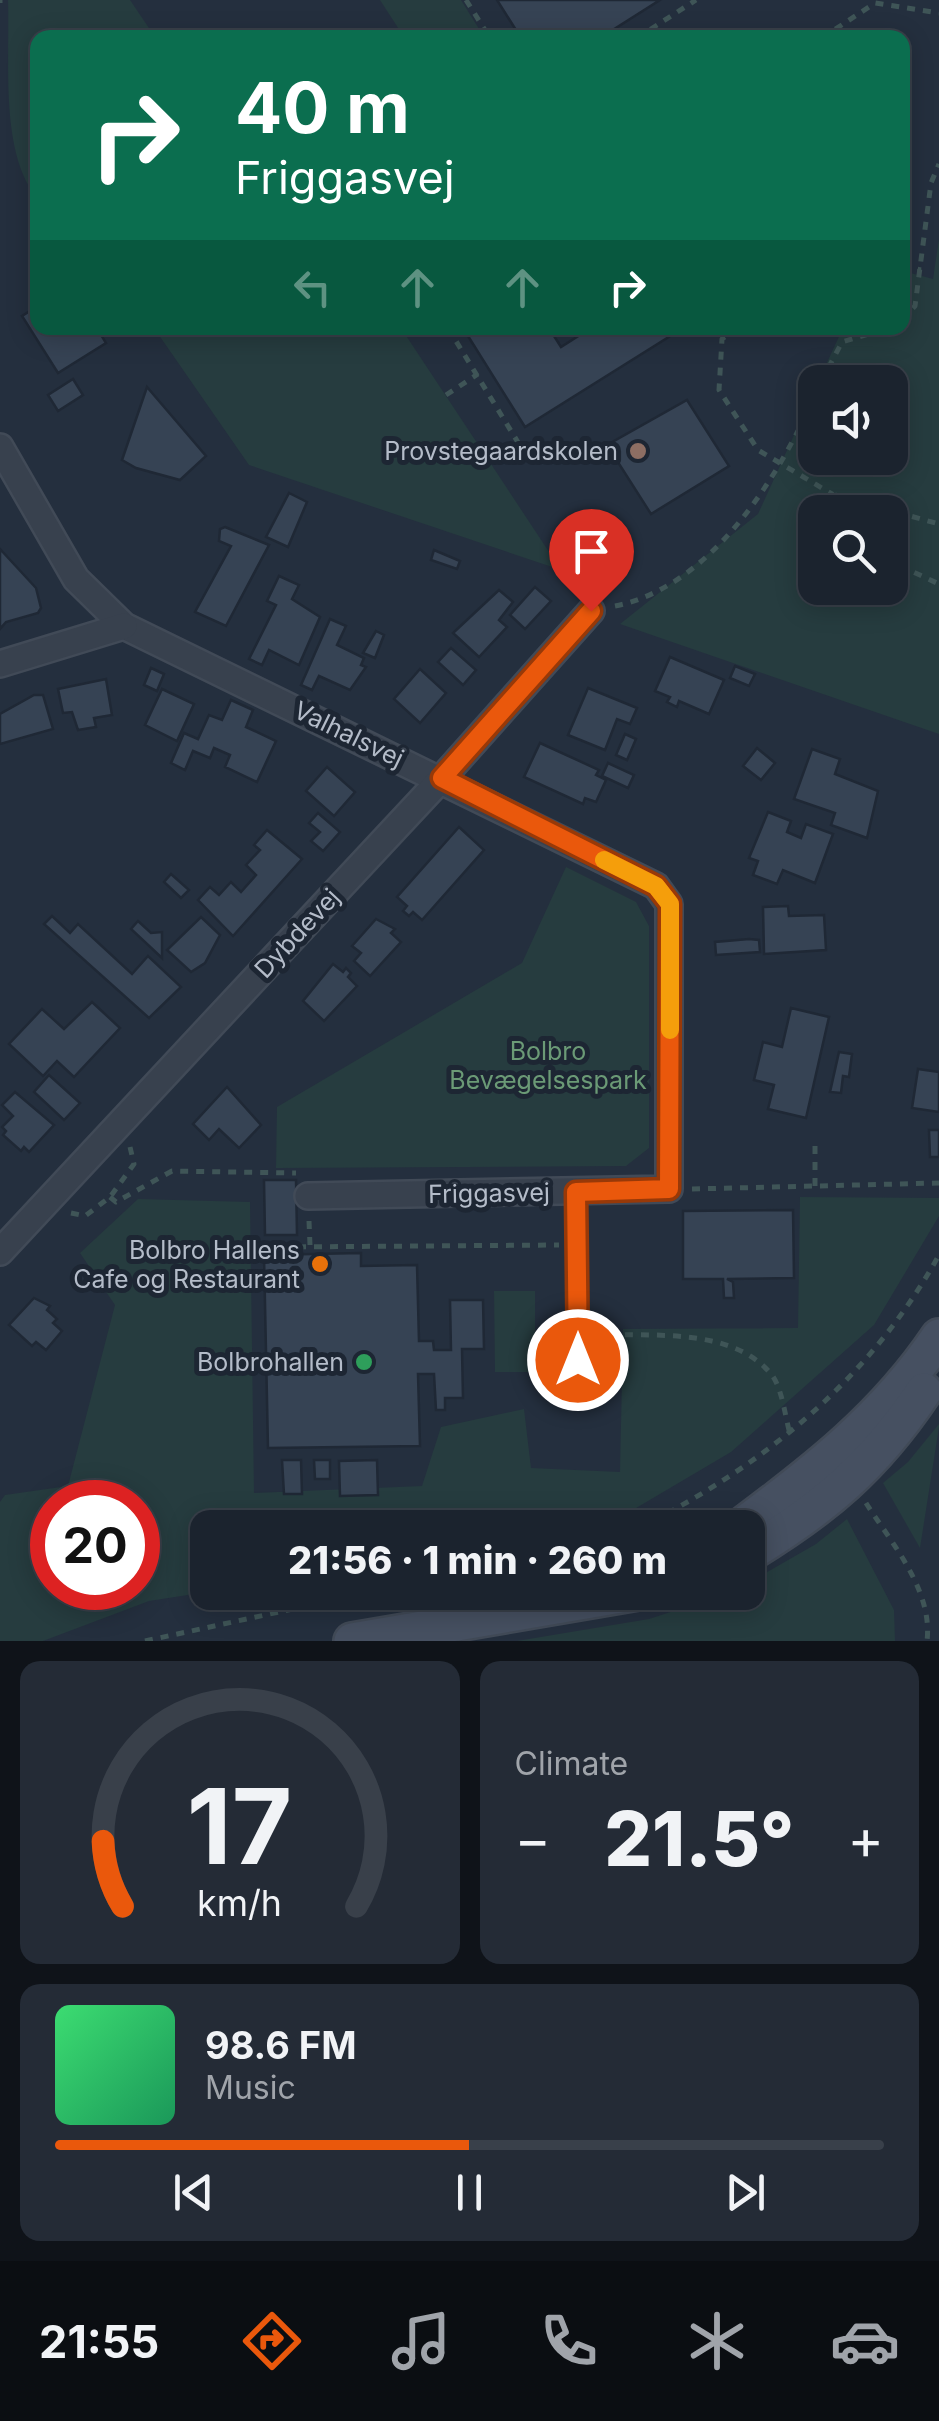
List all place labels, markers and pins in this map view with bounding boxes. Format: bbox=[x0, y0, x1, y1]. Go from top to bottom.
place label: Provstegaardskolen bbox=[384, 436, 618, 466]
marker: Provstegaardskolen bbox=[627, 440, 649, 462]
pin bbox=[549, 509, 634, 612]
place label: Bolbro Hallens Cafe og Restaurant bbox=[73, 1235, 300, 1294]
marker: Bolbro Hallens Cafe og Restaurant bbox=[309, 1253, 331, 1275]
place label: Bolbrohallen bbox=[197, 1347, 344, 1377]
marker: Bolbrohallen bbox=[353, 1351, 375, 1373]

